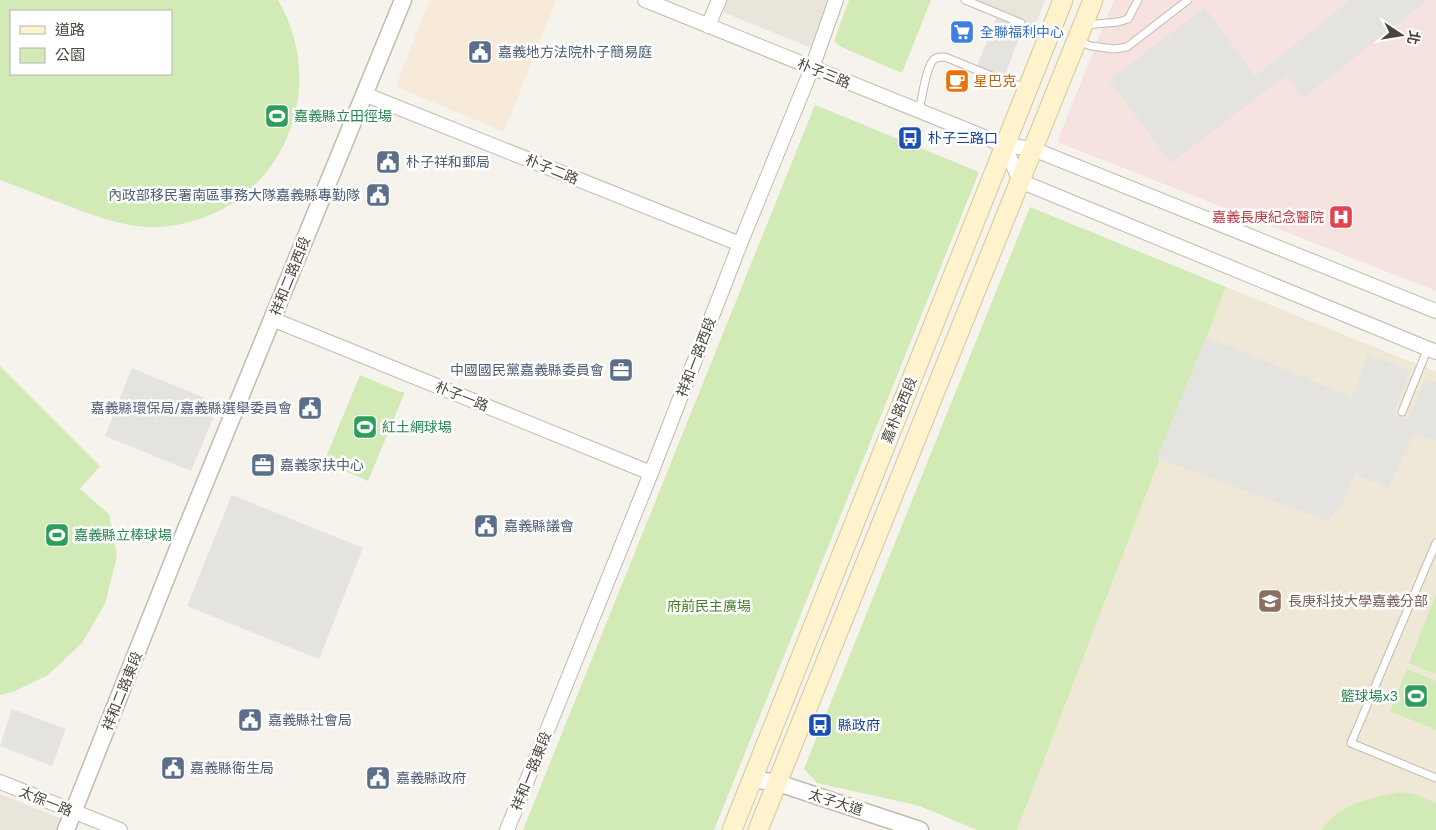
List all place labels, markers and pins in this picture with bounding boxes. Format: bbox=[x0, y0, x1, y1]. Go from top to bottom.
supermarket icon: 全聯福利中心 bbox=[949, 19, 975, 45]
place label: 全聯福利中心 bbox=[980, 23, 1064, 41]
public building icon: 嘉義地方法院朴子簡易庭 bbox=[467, 39, 493, 65]
place label: 嘉義地方法院朴子簡易庭 bbox=[498, 43, 652, 61]
cafe icon: 星巴克 bbox=[944, 68, 970, 94]
place label: 星巴克 bbox=[974, 72, 1016, 90]
sports icon: 嘉義縣立田徑場 bbox=[264, 103, 290, 129]
place label: 嘉義縣立田徑場 bbox=[294, 107, 392, 125]
bus stop icon: 朴子三路口 bbox=[897, 125, 923, 151]
place label: 朴子三路口 bbox=[928, 129, 998, 147]
public building icon: 朴子祥和郵局 bbox=[375, 149, 401, 175]
place label: 朴子祥和郵局 bbox=[406, 153, 490, 171]
public building icon: 內政部移民署南區事務大隊嘉義縣專勤隊 bbox=[365, 182, 391, 208]
place label: 內政部移民署南區事務大隊嘉義縣專勤隊 bbox=[108, 186, 360, 204]
hospital icon: 嘉義長庚紀念醫院 bbox=[1328, 204, 1354, 230]
place label: 嘉義長庚紀念醫院 bbox=[1212, 208, 1324, 226]
office icon: 中國國民黨嘉義縣委員會 bbox=[608, 357, 634, 383]
place label: 中國國民黨嘉義縣委員會 bbox=[450, 361, 604, 379]
public building icon: 嘉義縣環保局/嘉義縣選舉委員會 bbox=[297, 395, 323, 421]
place label: 嘉義縣環保局/嘉義縣選舉委員會 bbox=[91, 399, 292, 417]
sports icon: 紅土網球場 bbox=[352, 414, 378, 440]
place label: 紅土網球場 bbox=[382, 418, 452, 436]
office icon: 嘉義家扶中心 bbox=[250, 452, 276, 478]
place label: 嘉義家扶中心 bbox=[280, 456, 364, 474]
public building icon: 嘉義縣議會 bbox=[473, 513, 499, 539]
place label: 嘉義縣議會 bbox=[504, 517, 574, 535]
sports icon: 嘉義縣立棒球場 bbox=[44, 522, 70, 548]
place label: 嘉義縣立棒球場 bbox=[74, 526, 172, 544]
school or university icon: 長庚科技大學嘉義分部 bbox=[1257, 588, 1283, 614]
place label: 長庚科技大學嘉義分部 bbox=[1288, 592, 1428, 610]
sports icon: 籃球場x3 bbox=[1403, 683, 1429, 709]
place label: 籃球場x3 bbox=[1341, 687, 1398, 705]
public building icon: 嘉義縣社會局 bbox=[237, 707, 263, 733]
place label: 嘉義縣社會局 bbox=[268, 711, 352, 729]
bus stop icon: 縣政府 bbox=[807, 712, 833, 738]
place label: 縣政府 bbox=[838, 716, 880, 734]
public building icon: 嘉義縣衛生局 bbox=[160, 755, 186, 781]
place label: 嘉義縣衛生局 bbox=[190, 759, 274, 777]
public building icon: 嘉義縣政府 bbox=[365, 765, 391, 791]
place label: 嘉義縣政府 bbox=[396, 769, 466, 787]

